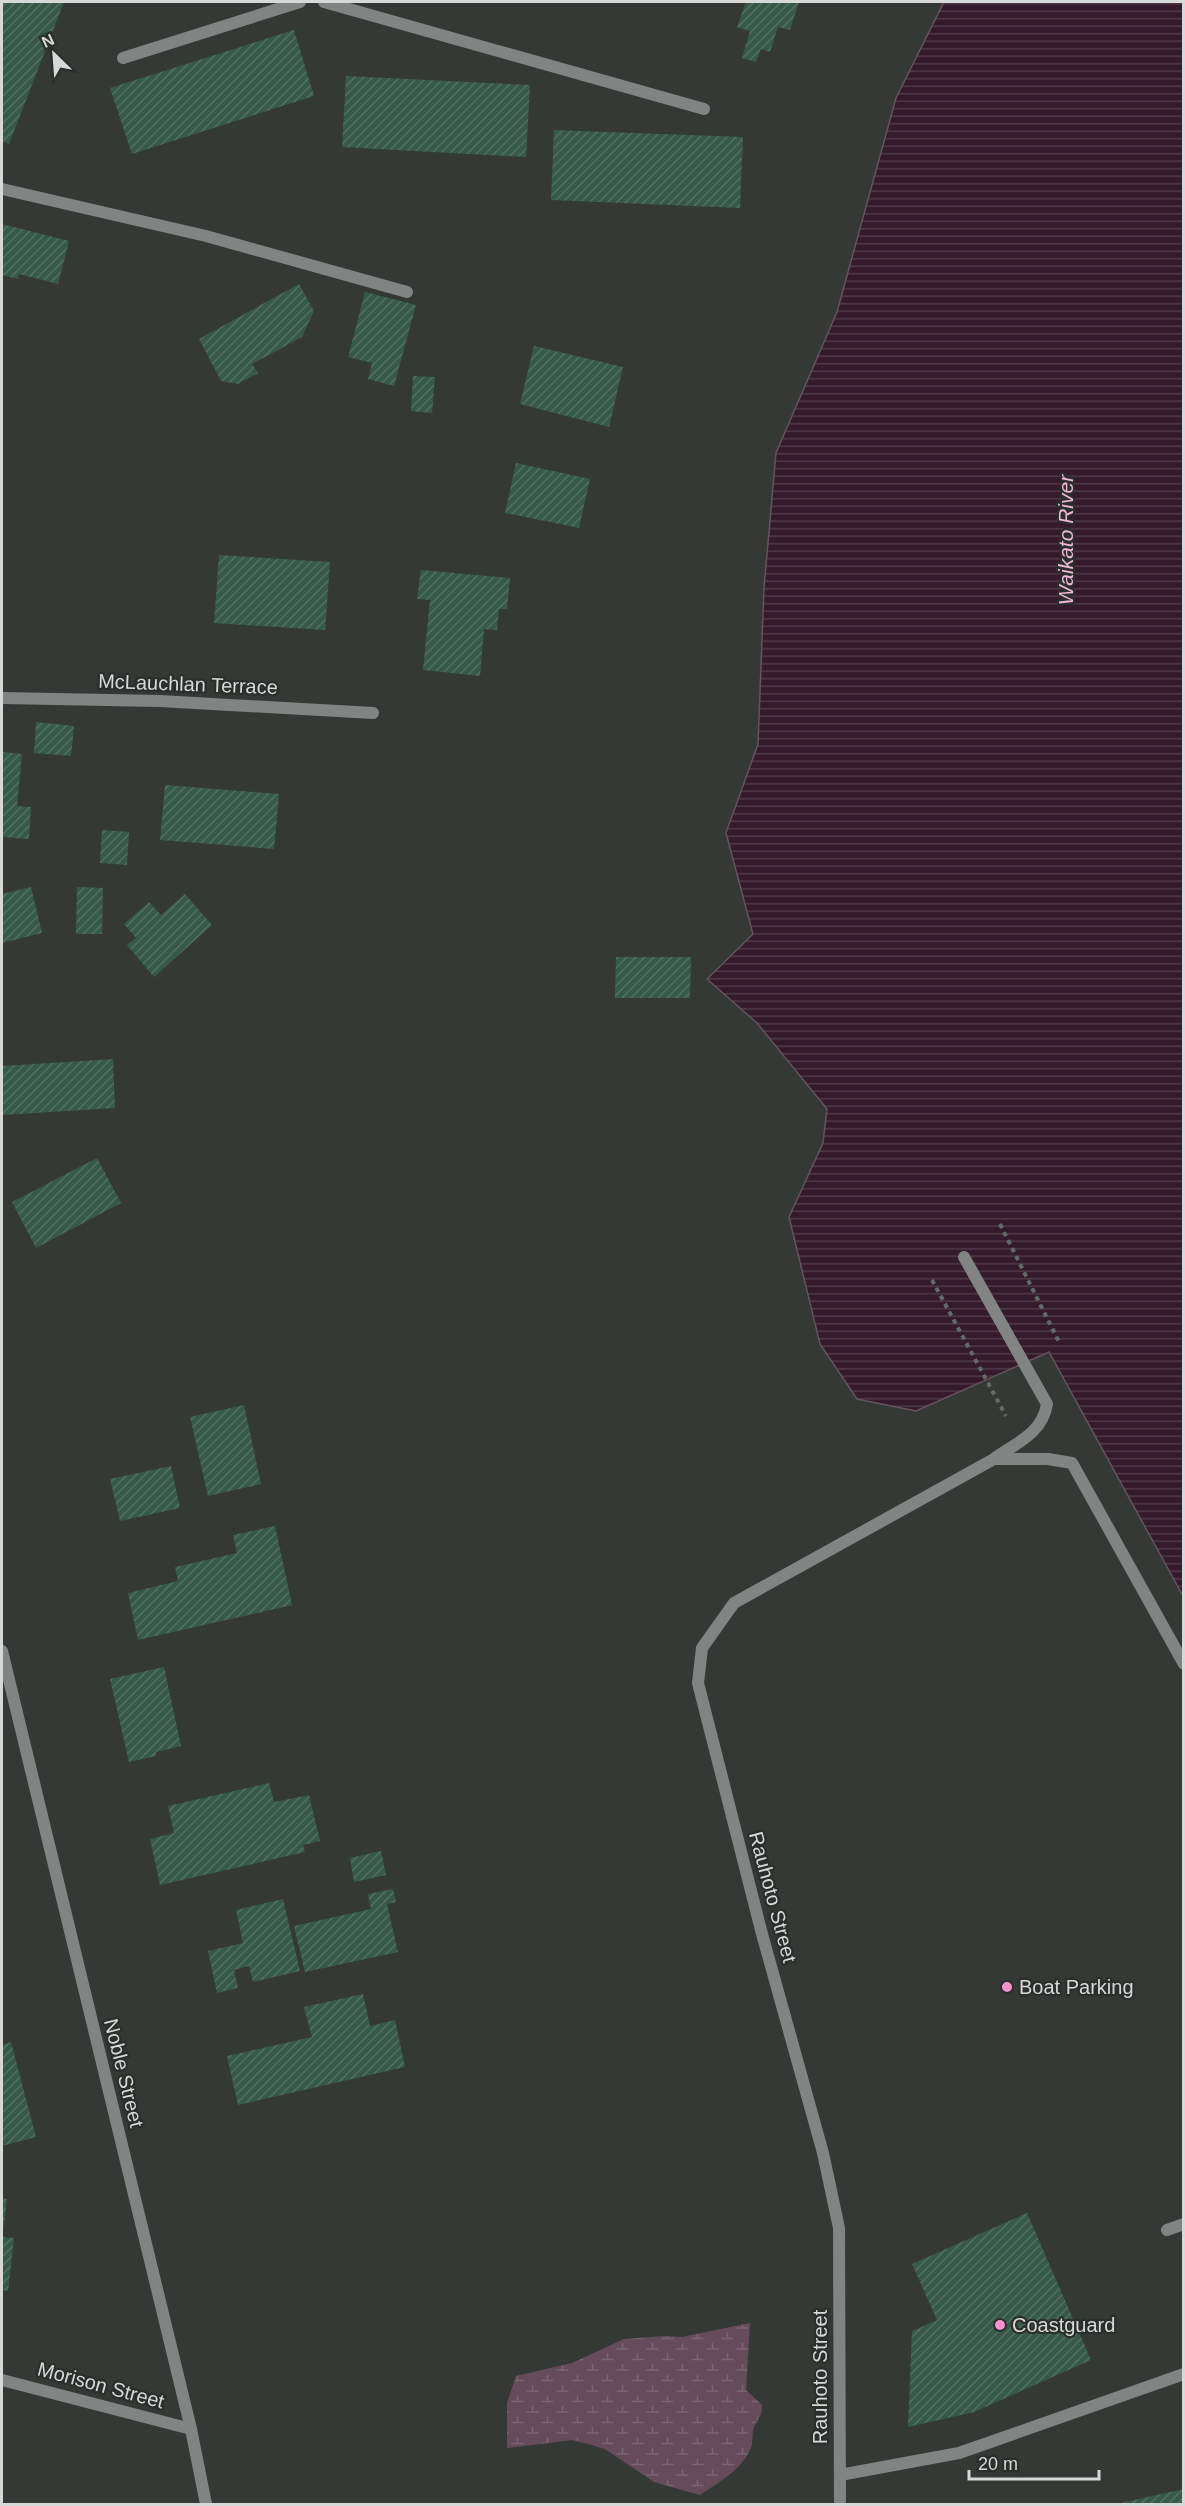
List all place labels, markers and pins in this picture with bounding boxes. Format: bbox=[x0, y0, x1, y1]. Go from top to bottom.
place label: Boat Parking bbox=[1019, 1976, 1134, 1998]
marker: Boat Parking bbox=[1000, 1980, 1014, 1994]
place label: Coastguard bbox=[1012, 2314, 1115, 2336]
marker: Coastguard bbox=[993, 2318, 1007, 2332]

